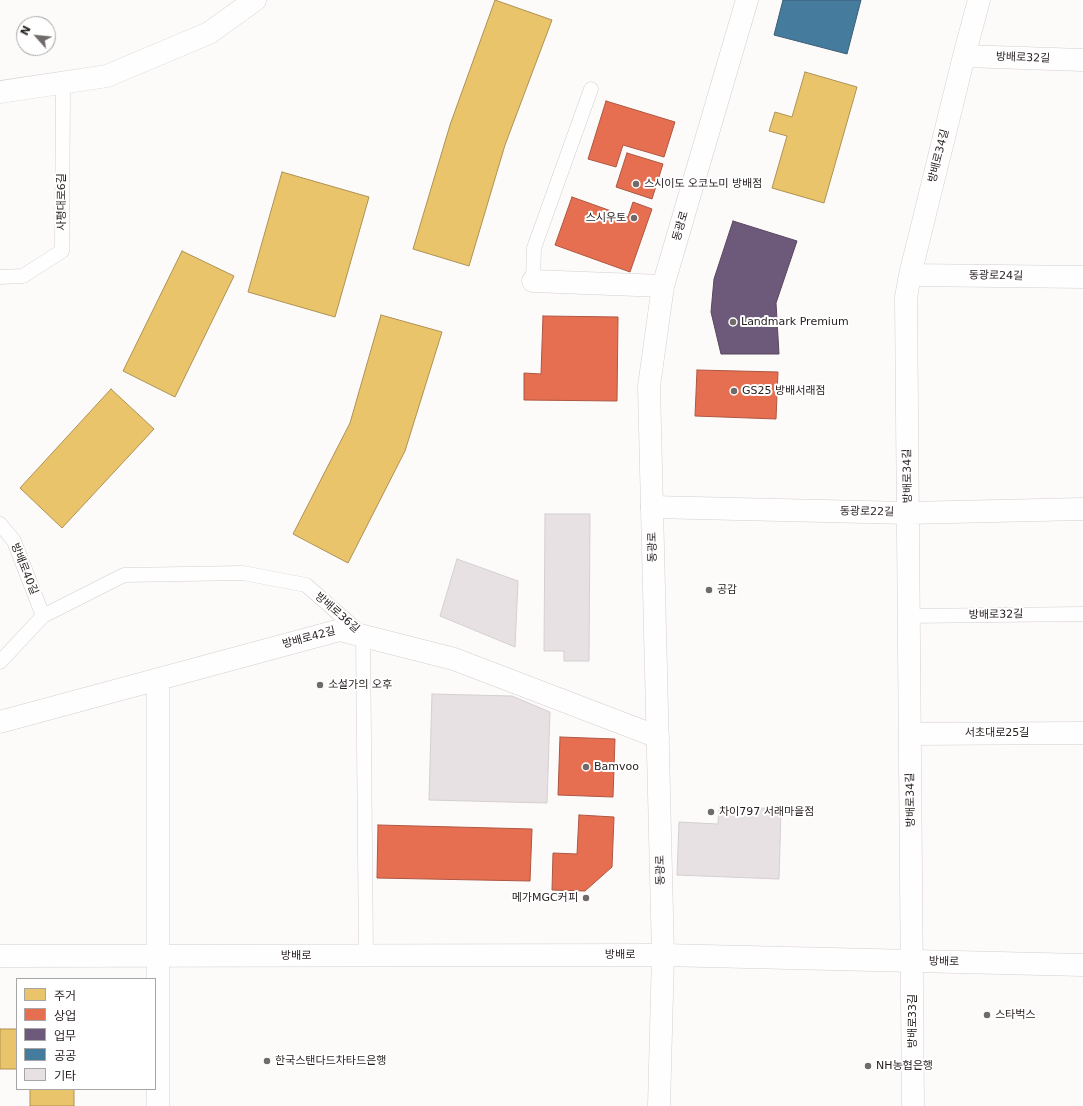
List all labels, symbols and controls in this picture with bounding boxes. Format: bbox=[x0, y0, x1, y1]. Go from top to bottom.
north arrow bbox=[16, 16, 56, 56]
text: N bbox=[18, 24, 34, 38]
street label: 방배로32길 bbox=[996, 50, 1050, 66]
street label: 방배로34길 bbox=[926, 128, 952, 184]
street label: 사평대로6길 bbox=[55, 173, 69, 231]
place label: 스시이도 오코노미 방배점 bbox=[644, 177, 762, 191]
marker: 스시이도 오코노미 방배점 bbox=[631, 179, 641, 189]
street label: 동광로 bbox=[670, 210, 692, 242]
place label: 스시우토 bbox=[586, 211, 626, 225]
marker: 스시우토 bbox=[629, 213, 639, 223]
street label: 동광로24길 bbox=[969, 269, 1023, 283]
place label: Landmark Premium bbox=[741, 315, 849, 329]
marker: Landmark Premium bbox=[728, 317, 738, 327]
place label: GS25 방배서래점 bbox=[742, 384, 826, 398]
marker: GS25 방배서래점 bbox=[729, 386, 739, 396]
street label: 방배로34길 bbox=[901, 449, 915, 503]
street label: 동광로22길 bbox=[840, 505, 894, 519]
street label: 동광로 bbox=[646, 532, 660, 562]
street label: 방배로40길 bbox=[8, 541, 40, 597]
place label: 공감 bbox=[717, 583, 737, 597]
marker: 공감 bbox=[704, 585, 714, 595]
street label: 방배로36길 bbox=[312, 590, 362, 636]
street label: 방배로32길 bbox=[969, 608, 1023, 622]
street label: 방배로42길 bbox=[281, 625, 337, 651]
place label: 소설가의 오후 bbox=[328, 678, 392, 692]
marker: 소설가의 오후 bbox=[315, 680, 325, 690]
street label: 서초대로25길 bbox=[965, 726, 1029, 740]
place label: Bamvoo bbox=[594, 760, 639, 774]
marker: Bamvoo bbox=[581, 762, 591, 772]
street label: 방배로34길 bbox=[904, 773, 918, 827]
place label: 차이797 서래마을점 bbox=[719, 805, 814, 819]
marker: 차이797 서래마을점 bbox=[706, 807, 716, 817]
street label: 동광로 bbox=[654, 855, 668, 885]
place label: 메가MGC커피 bbox=[512, 891, 578, 905]
marker: 메가MGC커피 bbox=[581, 893, 591, 903]
street label: 방배로 bbox=[605, 948, 635, 962]
street label: 방배로 bbox=[281, 949, 311, 963]
street label: 방배로 bbox=[929, 955, 959, 969]
legend bbox=[16, 978, 156, 1090]
text: 주거 bbox=[54, 989, 76, 1003]
street label: 방배로33길 bbox=[906, 994, 920, 1048]
place label: 스타벅스 bbox=[995, 1008, 1035, 1022]
text: 상업 bbox=[54, 1009, 76, 1023]
marker: 스타벅스 bbox=[982, 1010, 992, 1020]
text: 업무 bbox=[54, 1029, 76, 1043]
text: 공공 bbox=[54, 1049, 76, 1063]
place label: 한국스탠다드차타드은행 bbox=[275, 1054, 386, 1068]
marker: 한국스탠다드차타드은행 bbox=[262, 1056, 272, 1066]
place label: NH농협은행 bbox=[876, 1059, 933, 1073]
marker: NH농협은행 bbox=[863, 1061, 873, 1071]
text: 기타 bbox=[54, 1069, 76, 1083]

